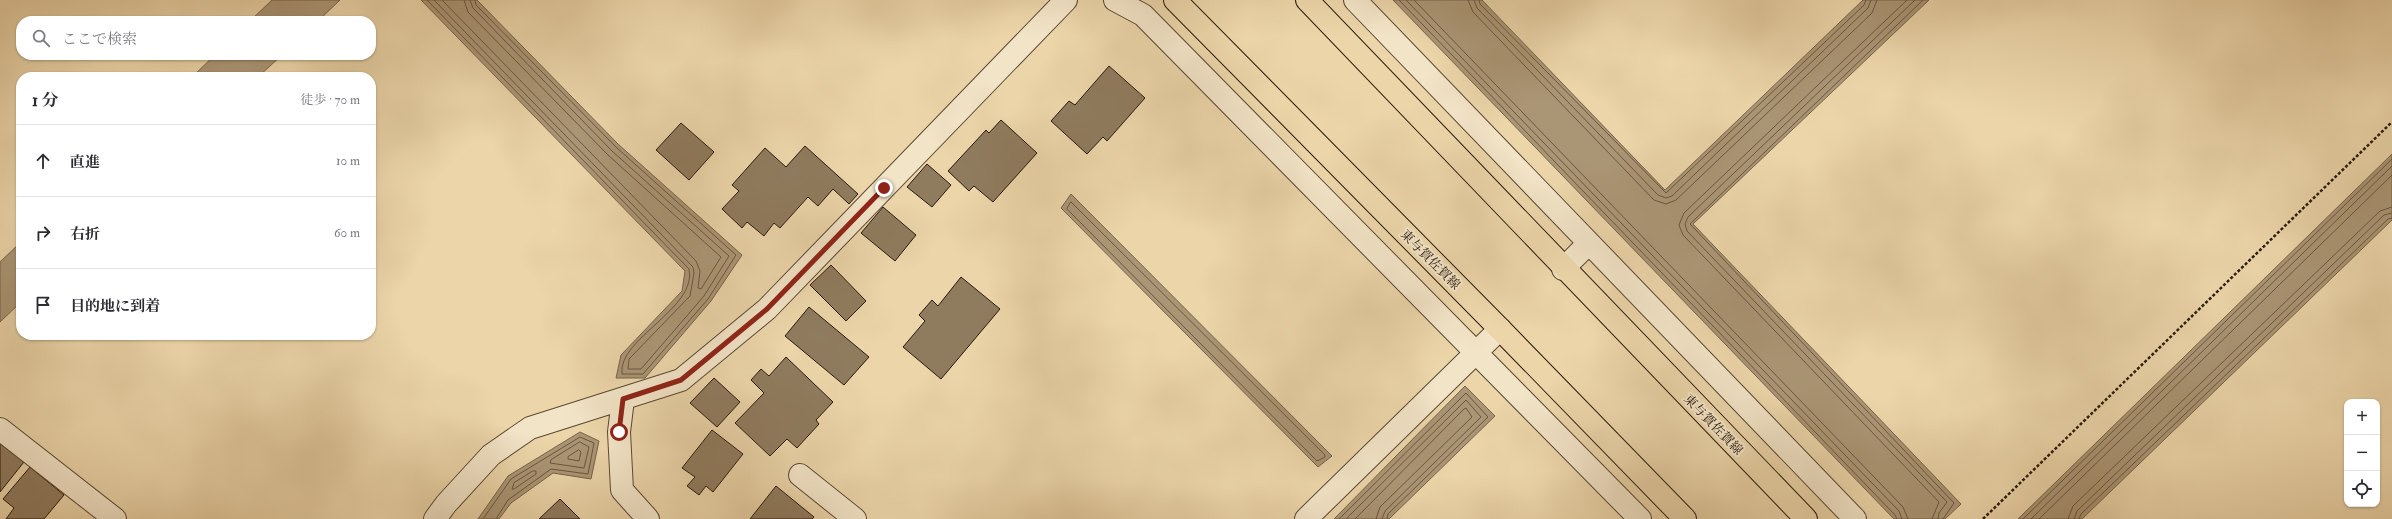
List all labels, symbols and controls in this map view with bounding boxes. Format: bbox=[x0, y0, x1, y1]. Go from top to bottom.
search box bbox=[16, 16, 376, 60]
icon: search bbox=[30, 27, 52, 49]
text: ここで検索 bbox=[62, 30, 137, 49]
text: 1 分 bbox=[32, 90, 59, 111]
text: 徒歩 · 70 m bbox=[301, 92, 360, 108]
icon: ahead bbox=[32, 150, 54, 172]
text: 直進 bbox=[70, 153, 100, 172]
text: 10 m bbox=[336, 153, 360, 169]
route end bbox=[875, 179, 893, 197]
icon: right bbox=[32, 222, 54, 244]
text: 右折 bbox=[70, 225, 100, 244]
text: 60 m bbox=[334, 225, 360, 241]
street label: 東与賀佐賀線 bbox=[1397, 226, 1464, 293]
icon: arrive bbox=[32, 294, 54, 316]
text: 目的地に到着 bbox=[70, 297, 160, 316]
street label: 東与賀佐賀線 bbox=[1680, 391, 1746, 458]
map controls bbox=[2344, 399, 2380, 507]
button: + bbox=[2344, 399, 2380, 435]
route start bbox=[610, 423, 628, 441]
button: − bbox=[2344, 435, 2380, 471]
button: locate bbox=[2344, 471, 2380, 507]

